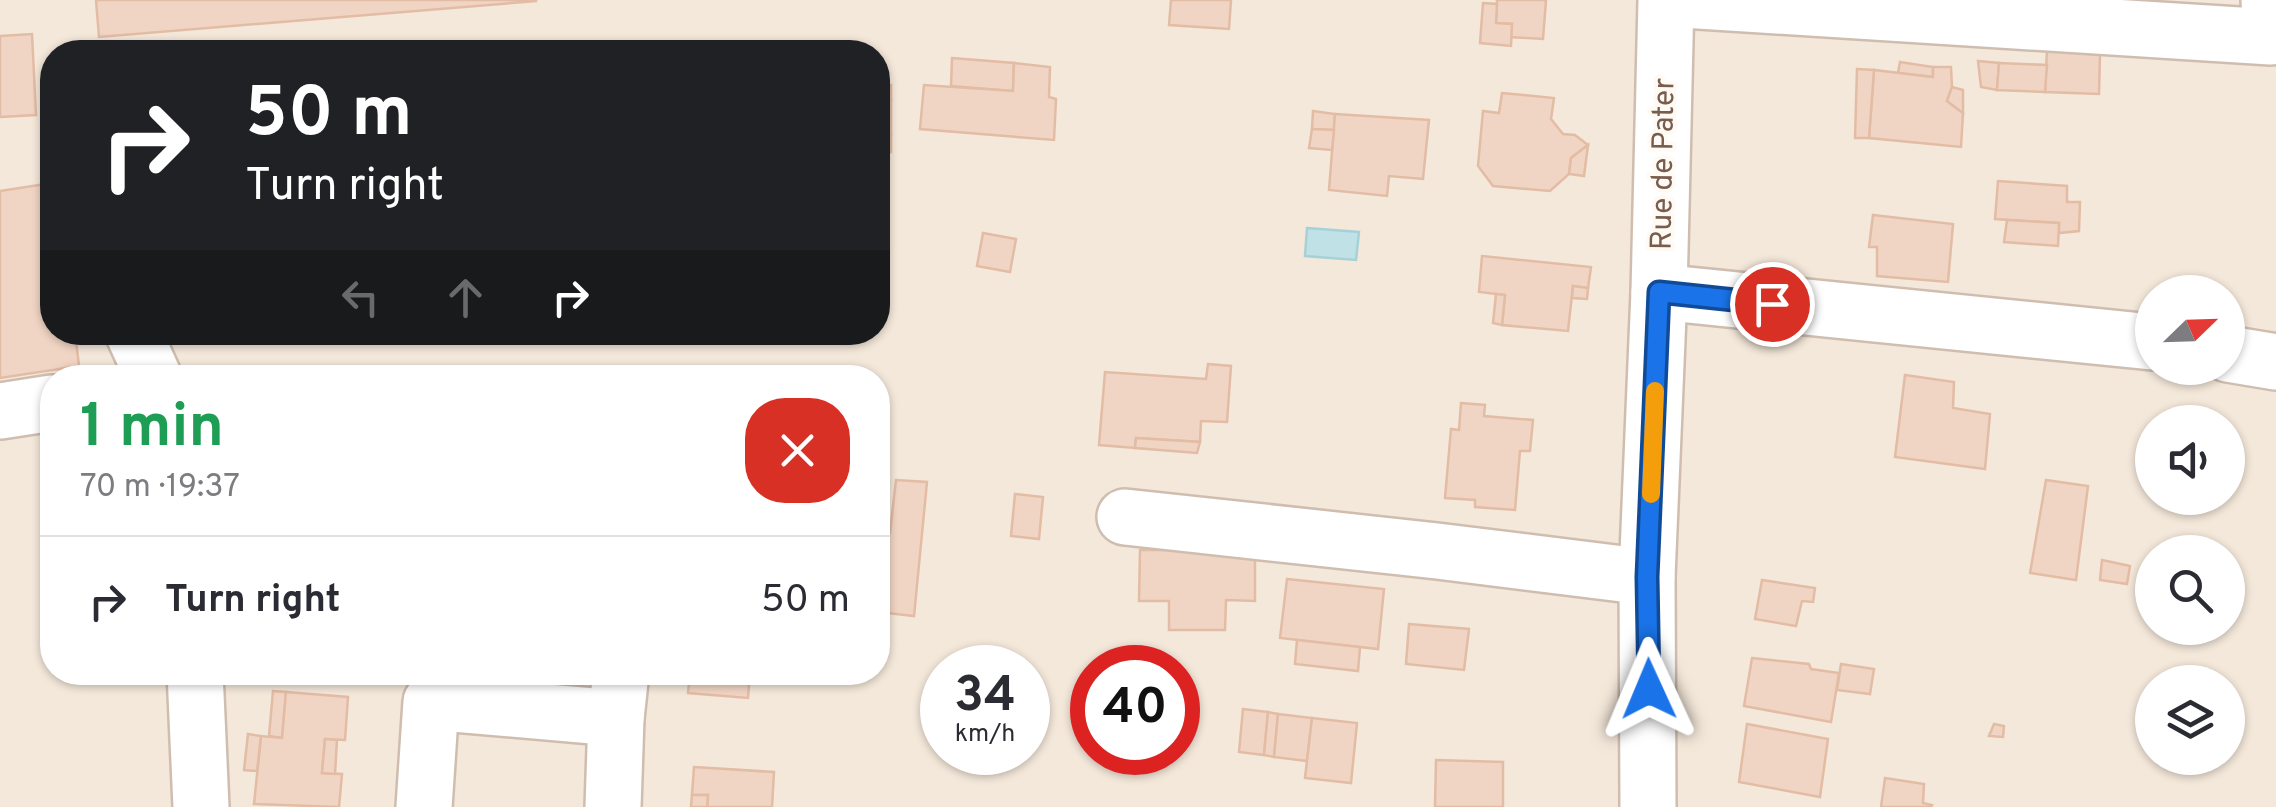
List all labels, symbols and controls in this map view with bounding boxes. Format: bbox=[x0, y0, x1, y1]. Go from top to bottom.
text: 50 m bbox=[245, 72, 412, 161]
street label: Rue de Pater bbox=[1644, 77, 1685, 250]
icon: right bbox=[80, 80, 210, 210]
text: Turn right bbox=[245, 159, 444, 216]
pin bbox=[1730, 262, 1815, 347]
icon: left bbox=[333, 270, 388, 325]
icon: ahead bbox=[438, 270, 493, 325]
icon: right bbox=[543, 270, 598, 325]
north arrow bbox=[2135, 275, 2245, 385]
map controls bbox=[2135, 275, 2245, 775]
icon: arrive bbox=[1745, 277, 1800, 332]
text: 1 min bbox=[80, 392, 224, 468]
button: close bbox=[745, 398, 850, 503]
button: sound bbox=[2135, 405, 2245, 515]
text: 70 m · 19:37 bbox=[80, 468, 240, 508]
button: search bbox=[2135, 535, 2245, 645]
icon: right bbox=[80, 574, 135, 629]
text: Turn right bbox=[165, 577, 340, 626]
text: 50 m bbox=[761, 577, 850, 626]
position arrow bbox=[1597, 637, 1701, 741]
speed limit sign: 40 bbox=[1070, 645, 1200, 775]
button: layers bbox=[2135, 665, 2245, 775]
text: 34 bbox=[954, 666, 1016, 729]
text: km/h bbox=[955, 719, 1015, 751]

